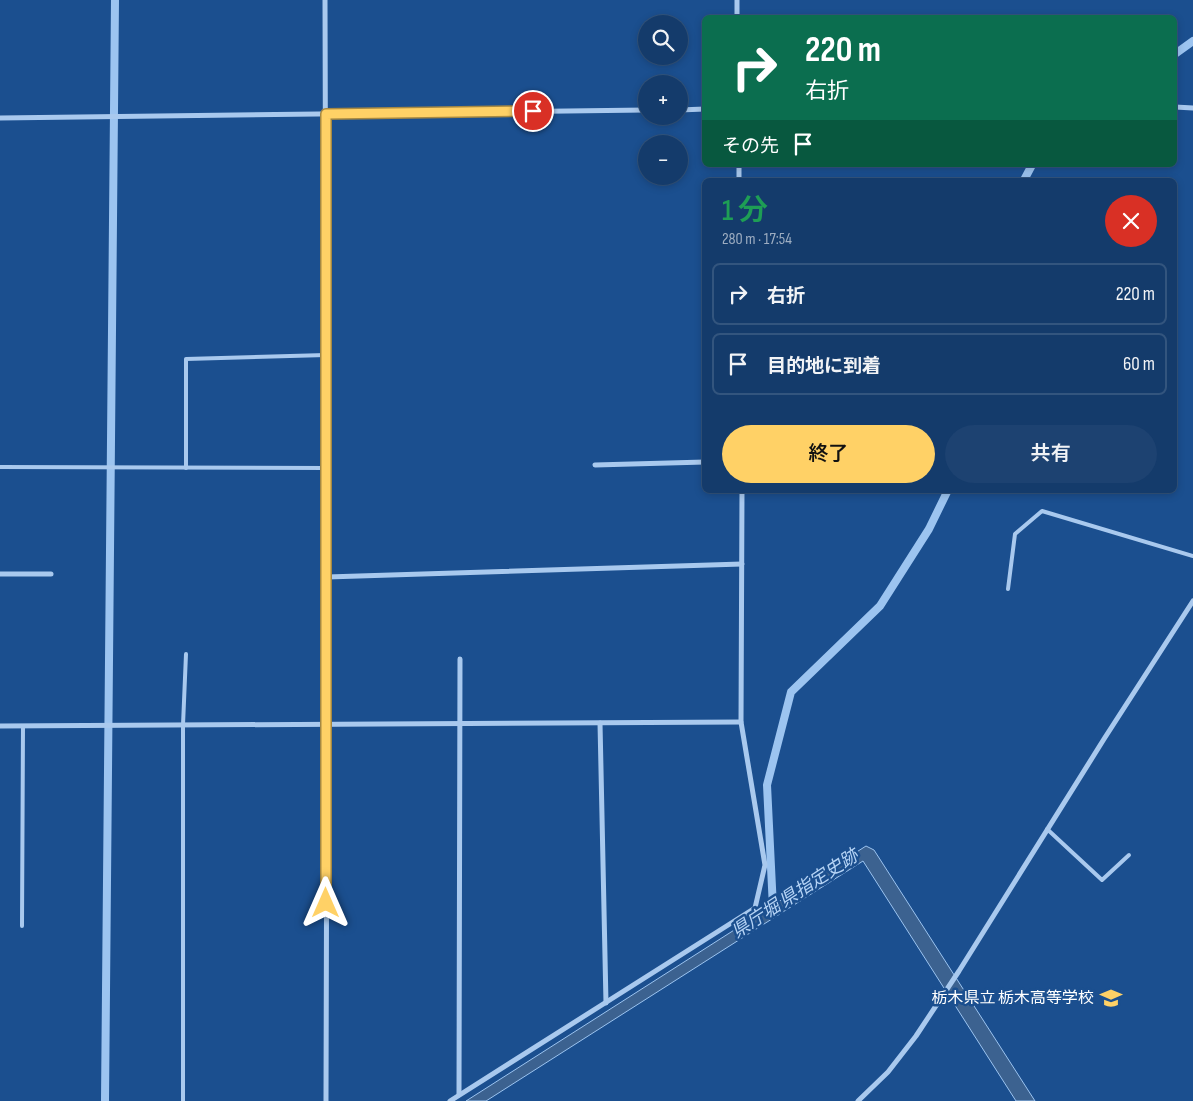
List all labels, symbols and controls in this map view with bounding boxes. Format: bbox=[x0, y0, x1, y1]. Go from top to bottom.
map controls bbox=[638, 15, 688, 185]
button: search bbox=[638, 15, 688, 65]
text: 220 m bbox=[805, 29, 881, 72]
icon: right bbox=[722, 35, 787, 100]
button: + bbox=[638, 75, 688, 125]
text: 右折 bbox=[805, 78, 849, 105]
pin bbox=[512, 90, 554, 132]
icon: arrive bbox=[519, 97, 547, 125]
icon: arrive bbox=[789, 130, 817, 158]
button: − bbox=[638, 135, 688, 185]
text: その先 bbox=[722, 135, 779, 158]
text: 1 分 bbox=[722, 193, 768, 229]
button: close bbox=[1105, 195, 1157, 247]
text: 280 m · 17:54 bbox=[722, 230, 792, 249]
icon: right bbox=[724, 280, 752, 308]
text: 220 m bbox=[1116, 283, 1155, 306]
text: 右折 bbox=[767, 285, 805, 308]
icon: arrive bbox=[724, 350, 752, 378]
text: 60 m bbox=[1123, 353, 1155, 376]
text: 目的地に到着 bbox=[767, 355, 881, 378]
button: 終了 bbox=[722, 425, 935, 483]
button: 共有 bbox=[945, 425, 1157, 483]
water label: 県庁堀 県指定史跡 bbox=[728, 844, 865, 943]
position arrow bbox=[299, 876, 351, 928]
school or university icon: 栃木県立 栃木高等学校 bbox=[1098, 985, 1124, 1011]
place label: 栃木県立 栃木高等学校 bbox=[931, 989, 1094, 1008]

